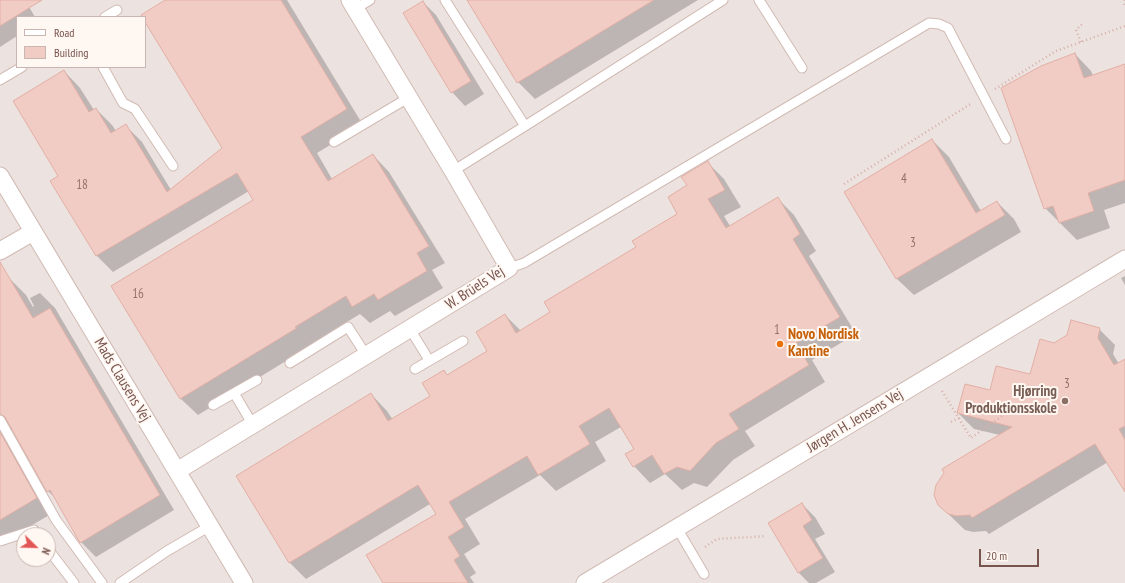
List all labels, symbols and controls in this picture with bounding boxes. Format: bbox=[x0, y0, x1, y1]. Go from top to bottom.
legend bbox=[16, 16, 146, 68]
text: Road bbox=[54, 25, 74, 40]
text: Building bbox=[54, 45, 89, 60]
house number: 4 bbox=[901, 171, 907, 187]
house number: 18 bbox=[76, 177, 88, 193]
house number: 3 bbox=[910, 235, 916, 251]
street label: W. Brüels Vej bbox=[442, 262, 508, 314]
house number: 16 bbox=[132, 286, 144, 302]
house number: 1 bbox=[774, 322, 780, 338]
place label: Novo Nordisk Kantine bbox=[788, 326, 859, 361]
street label: Mads Clausens Vej bbox=[90, 335, 154, 425]
marker: Novo Nordisk Kantine bbox=[775, 339, 785, 349]
house number: 3 bbox=[1064, 376, 1070, 392]
place label: Hjørring Produktionsskole bbox=[965, 383, 1057, 418]
street label: Jørgen H. Jensens Vej bbox=[804, 385, 906, 457]
marker: Hjørring Produktionsskole bbox=[1060, 396, 1070, 406]
north arrow bbox=[16, 527, 56, 567]
scale bar bbox=[981, 541, 1041, 567]
text: N bbox=[39, 546, 54, 557]
text: 20 m bbox=[986, 548, 1007, 563]

